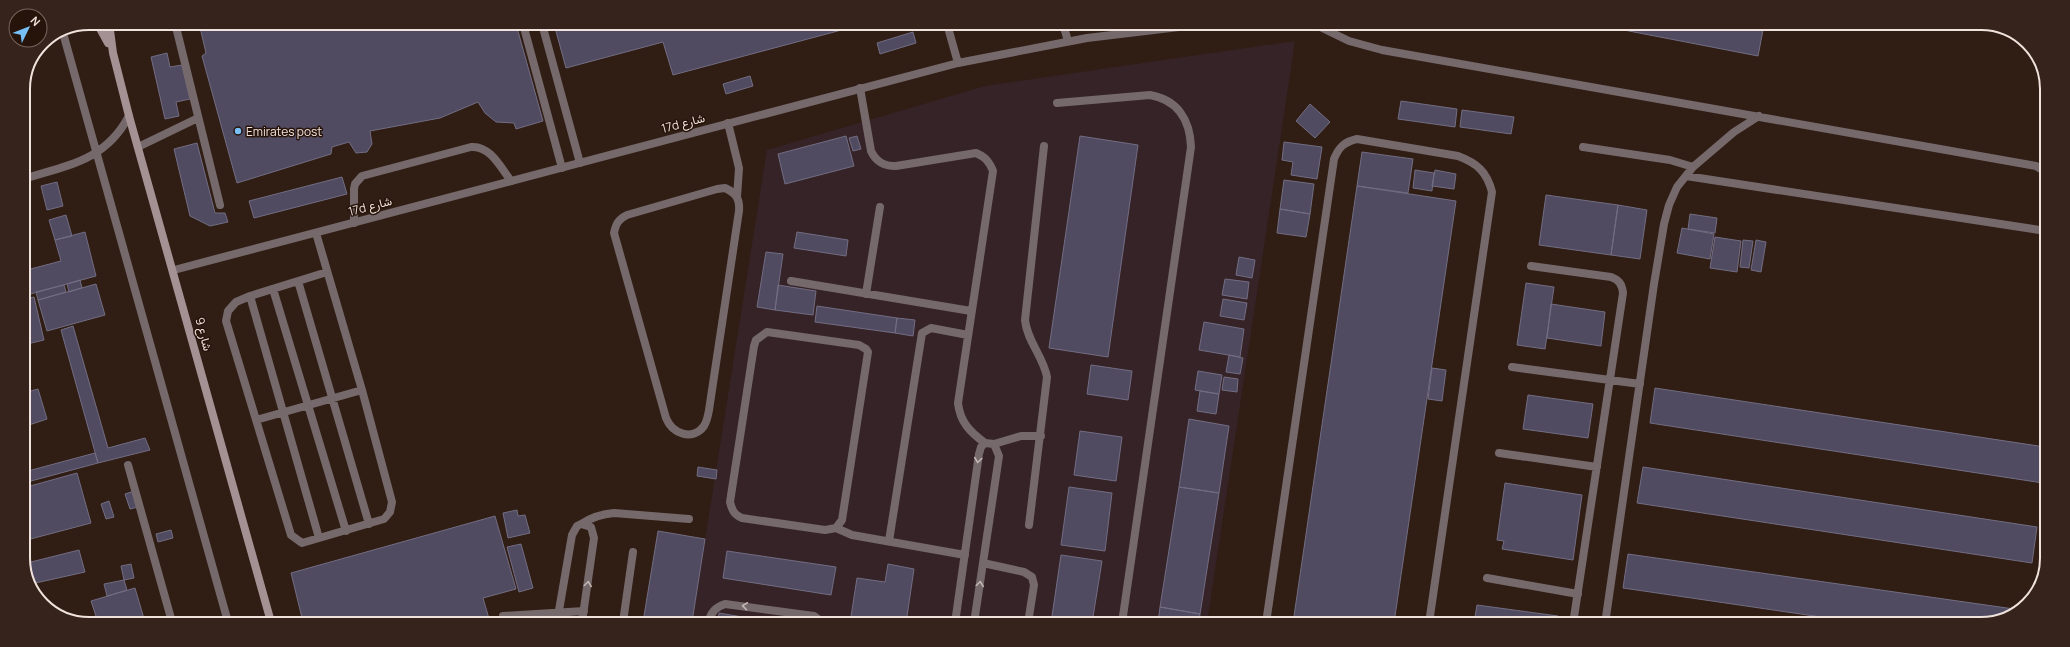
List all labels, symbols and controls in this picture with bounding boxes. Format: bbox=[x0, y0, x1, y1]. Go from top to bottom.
north arrow bbox=[8, 8, 48, 48]
text: N bbox=[27, 13, 44, 29]
street label: 17d شارع bbox=[659, 109, 707, 138]
place label: Emirates post bbox=[246, 123, 322, 140]
marker: Emirates post bbox=[233, 126, 243, 136]
street label: 17d شارع bbox=[346, 192, 394, 221]
street label: شارع 9 bbox=[190, 315, 217, 353]
one-way arrow bbox=[974, 457, 983, 463]
one-way arrow bbox=[583, 581, 592, 587]
one-way arrow bbox=[975, 581, 984, 587]
one-way arrow bbox=[742, 602, 748, 611]

